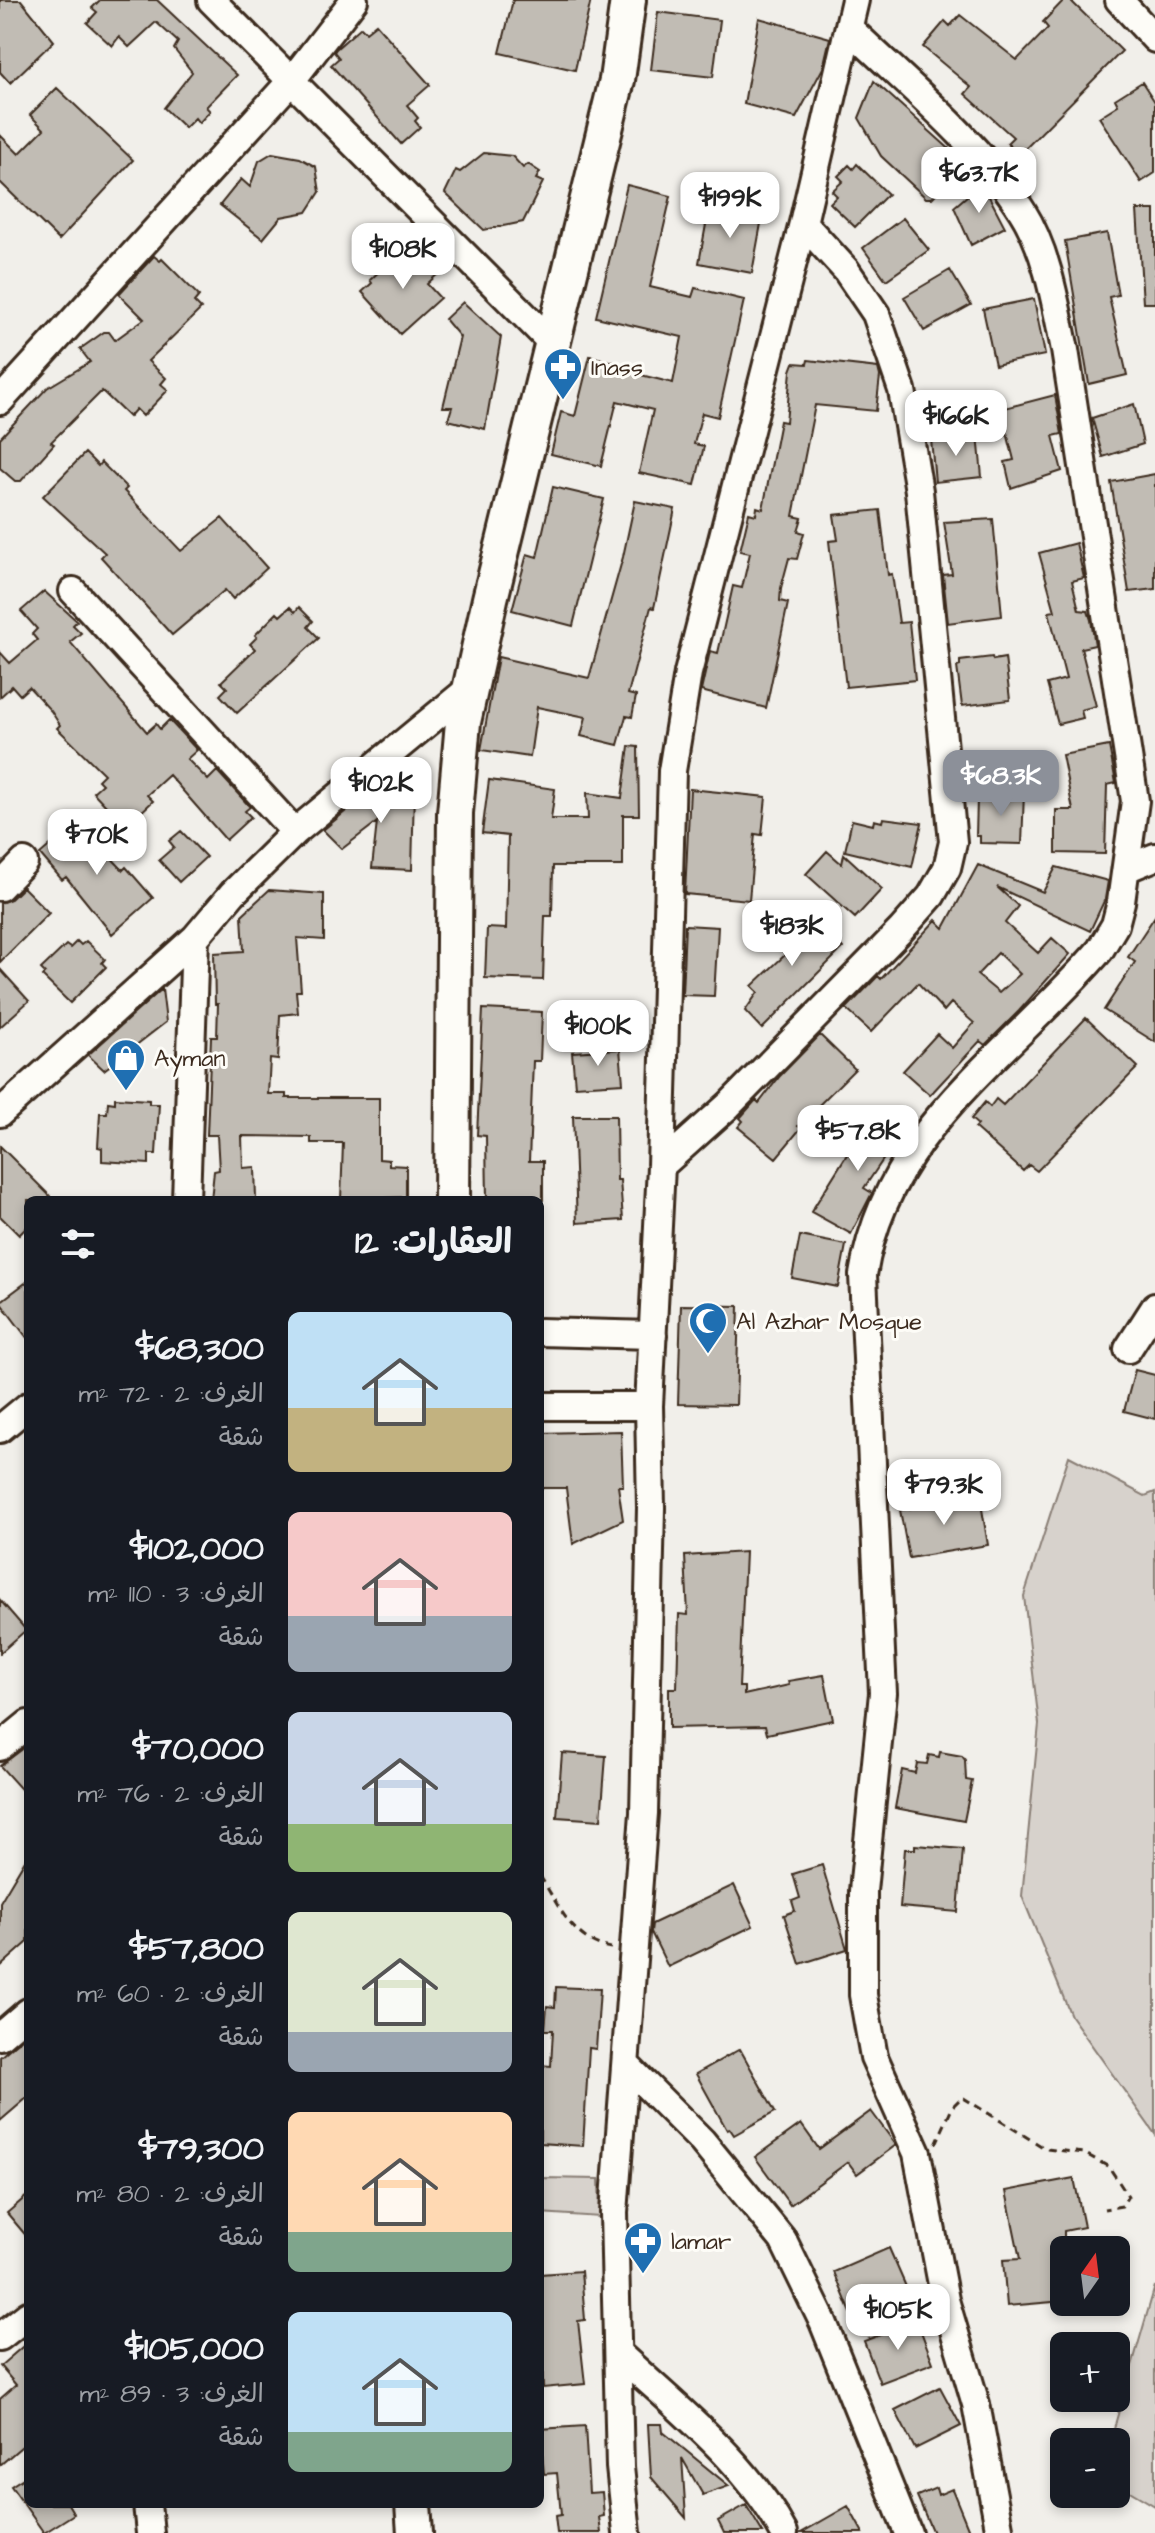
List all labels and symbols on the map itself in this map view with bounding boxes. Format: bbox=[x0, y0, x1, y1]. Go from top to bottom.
pin: $63.7K bbox=[914, 147, 1044, 215]
pin: $199K bbox=[674, 172, 786, 240]
pin: $108K bbox=[347, 223, 459, 291]
pharmacy icon: Inass bbox=[542, 346, 584, 401]
place label: Inass bbox=[591, 351, 643, 385]
pin: $166K bbox=[900, 390, 1012, 458]
pin: $68.3K bbox=[936, 750, 1066, 818]
pin: $102K bbox=[325, 757, 437, 825]
pin: $70K bbox=[50, 809, 144, 877]
pin: $183K bbox=[736, 900, 848, 968]
pin: $100K bbox=[542, 1000, 654, 1068]
shop icon: Ayman bbox=[105, 1037, 147, 1092]
place label: Ayman bbox=[154, 1042, 225, 1077]
pin: $57.8K bbox=[793, 1105, 923, 1173]
mosque icon: Al Azhar Mosque bbox=[687, 1300, 729, 1355]
place label: Al Azhar Mosque bbox=[736, 1305, 922, 1339]
pin: $79.3K bbox=[879, 1459, 1009, 1527]
pharmacy icon: lamar bbox=[622, 2220, 664, 2275]
place label: lamar bbox=[671, 2225, 731, 2259]
north arrow bbox=[1050, 2236, 1130, 2316]
pin: $105K bbox=[842, 2284, 954, 2352]

